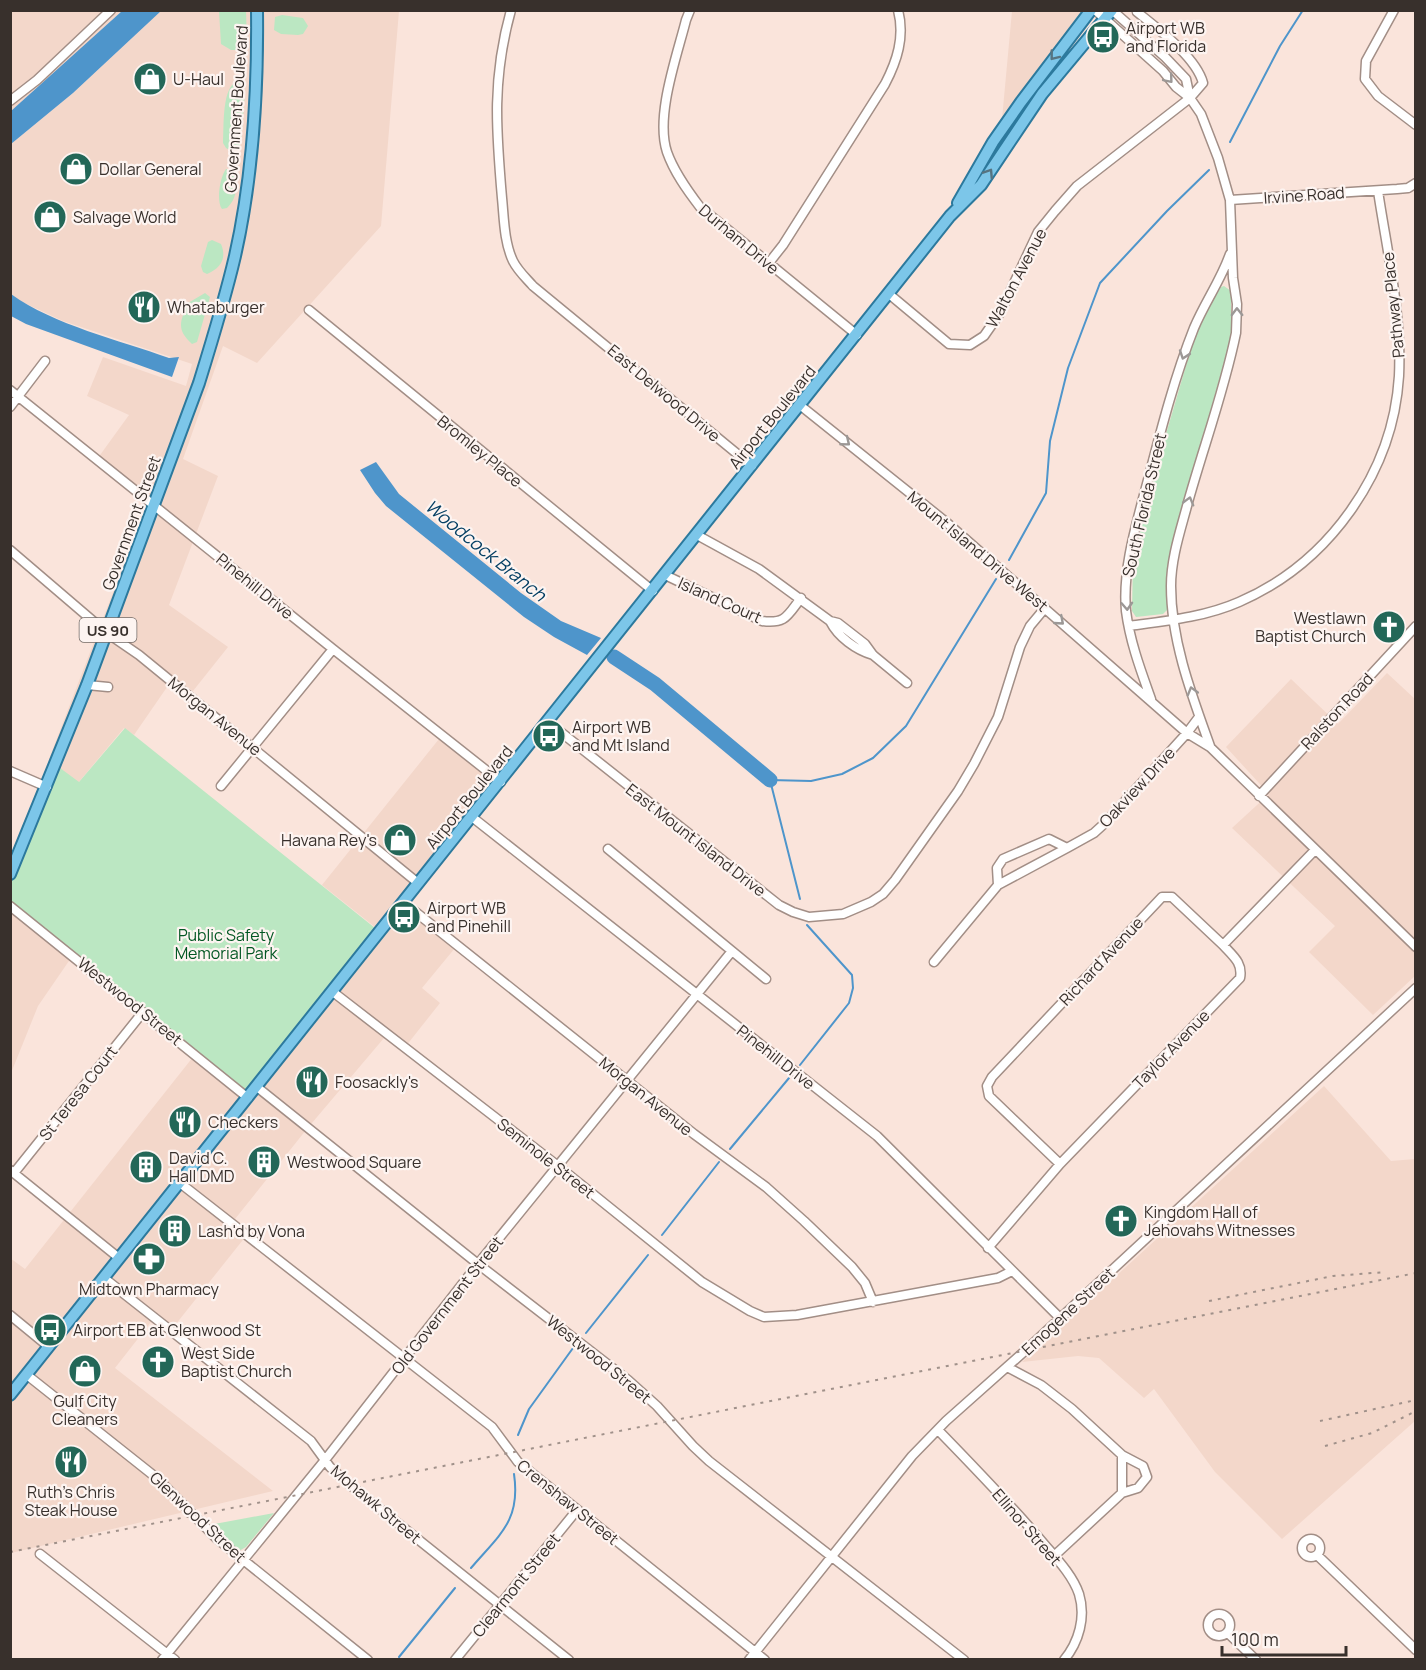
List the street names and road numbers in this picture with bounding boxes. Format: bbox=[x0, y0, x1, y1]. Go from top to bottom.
street label: Government Boulevard bbox=[219, 25, 253, 193]
street label: Irvine Road bbox=[1263, 181, 1345, 209]
street label: Durham Drive bbox=[694, 199, 784, 279]
street label: Walton Avenue bbox=[980, 224, 1052, 332]
street label: Pathway Place bbox=[1377, 251, 1409, 359]
street label: East Delwood Drive bbox=[603, 339, 725, 447]
street label: Airport Boulevard bbox=[723, 361, 821, 473]
street label: Bromley Place bbox=[433, 410, 527, 492]
street label: South Florida Street bbox=[1117, 431, 1171, 579]
street label: Government Street bbox=[96, 453, 166, 593]
street label: Mount Island Drive West bbox=[903, 486, 1053, 616]
street label: Pinehill Drive bbox=[212, 548, 298, 624]
street label: Island Court bbox=[675, 572, 765, 628]
road number: US 90 bbox=[80, 618, 136, 642]
street label: Ralston Road bbox=[1296, 668, 1378, 754]
street label: Morgan Avenue bbox=[164, 672, 266, 760]
street label: Airport Boulevard bbox=[420, 741, 518, 853]
street label: Oakview Drive bbox=[1094, 742, 1180, 832]
street label: East Mount Island Drive bbox=[622, 778, 770, 902]
street label: Richard Avenue bbox=[1054, 912, 1148, 1010]
street label: Westwood Street bbox=[73, 952, 187, 1050]
street label: Taylor Avenue bbox=[1128, 1005, 1214, 1093]
street label: Pinehill Drive bbox=[732, 1020, 820, 1094]
street label: St Teresa Court bbox=[34, 1041, 122, 1145]
street label: Morgan Avenue bbox=[595, 1052, 697, 1140]
street label: Seminole Street bbox=[493, 1113, 599, 1203]
street label: Old Government Street bbox=[386, 1231, 508, 1379]
street label: Emogene Street bbox=[1017, 1262, 1119, 1360]
street label: Westwood Street bbox=[542, 1310, 656, 1408]
street label: Crenshaw Street bbox=[513, 1454, 623, 1550]
street label: Mohawk Street bbox=[326, 1460, 426, 1548]
street label: Glenwood Street bbox=[145, 1467, 251, 1567]
street label: Ellinor Street bbox=[987, 1484, 1067, 1570]
street label: Clearmont Street bbox=[467, 1528, 565, 1642]

